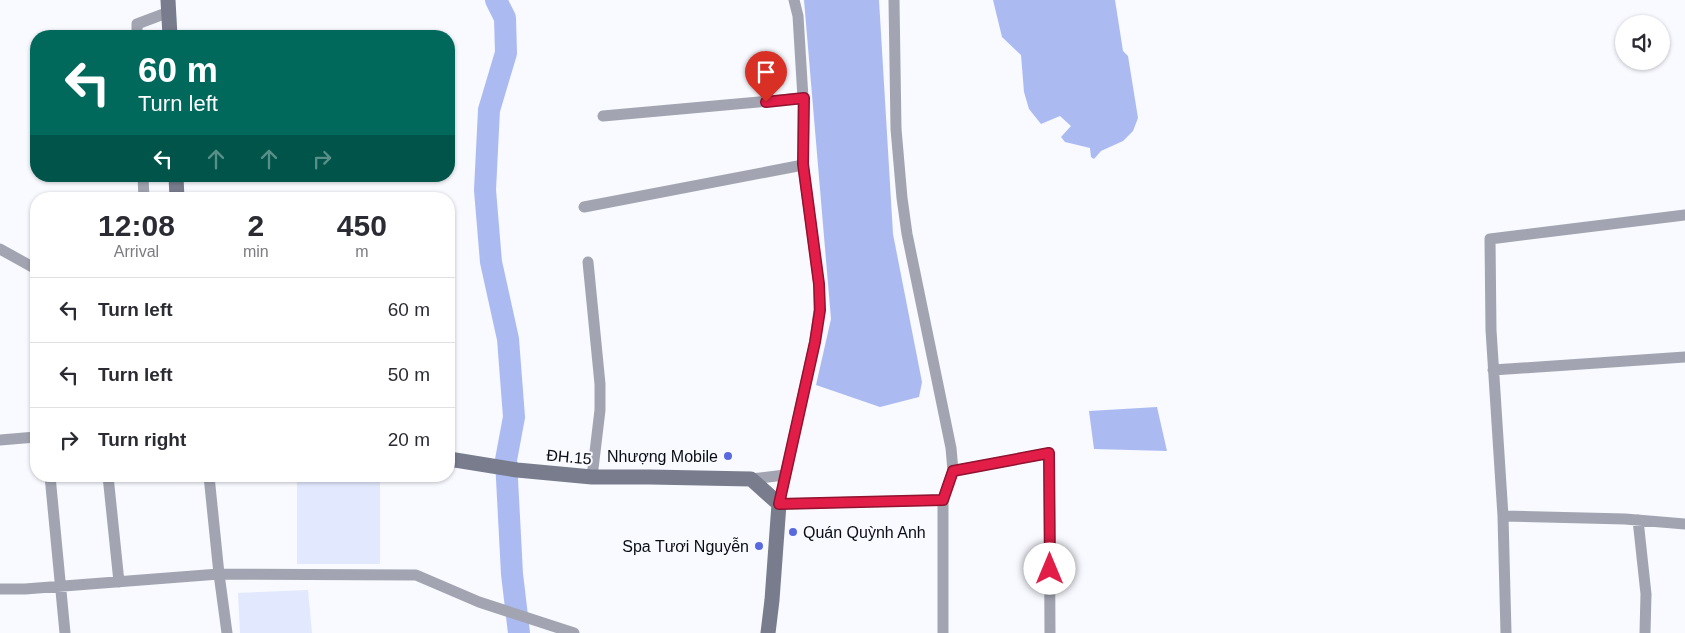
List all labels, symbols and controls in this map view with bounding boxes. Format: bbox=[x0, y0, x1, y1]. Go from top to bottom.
map controls bbox=[1615, 15, 1670, 70]
button: sound bbox=[1615, 15, 1670, 70]
icon: left bbox=[55, 50, 120, 115]
text: 60 m bbox=[138, 50, 218, 89]
pin bbox=[745, 51, 787, 102]
icon: arrive bbox=[752, 58, 780, 86]
text: Turn left bbox=[138, 91, 218, 116]
icon: left bbox=[149, 145, 177, 173]
icon: ahead bbox=[202, 145, 230, 173]
icon: ahead bbox=[255, 145, 283, 173]
icon: right bbox=[308, 145, 336, 173]
text: 12:08 bbox=[98, 209, 175, 242]
text: 2 bbox=[247, 209, 264, 242]
text: 450 bbox=[337, 209, 387, 242]
text: Arrival bbox=[114, 243, 159, 260]
text: min bbox=[243, 243, 269, 260]
text: m bbox=[355, 243, 368, 260]
icon: left bbox=[55, 296, 83, 324]
text: Turn left bbox=[98, 299, 173, 320]
text: 60 m bbox=[388, 299, 430, 320]
icon: left bbox=[55, 361, 83, 389]
text: Turn left bbox=[98, 364, 173, 385]
text: 50 m bbox=[388, 364, 430, 385]
icon: right bbox=[55, 426, 83, 454]
text: Turn right bbox=[98, 429, 186, 450]
text: 20 m bbox=[388, 429, 430, 450]
street label: ĐH.15 bbox=[546, 447, 592, 467]
place label: Nhượng Mobile bbox=[607, 448, 718, 465]
marker: Nhượng Mobile bbox=[722, 450, 734, 462]
place label: Quán Quỳnh Anh bbox=[803, 524, 926, 541]
marker: Quán Quỳnh Anh bbox=[787, 526, 799, 538]
place label: Spa Tươi Nguyễn bbox=[622, 537, 749, 555]
marker: Spa Tươi Nguyễn bbox=[753, 540, 765, 552]
position arrow bbox=[1023, 542, 1075, 594]

